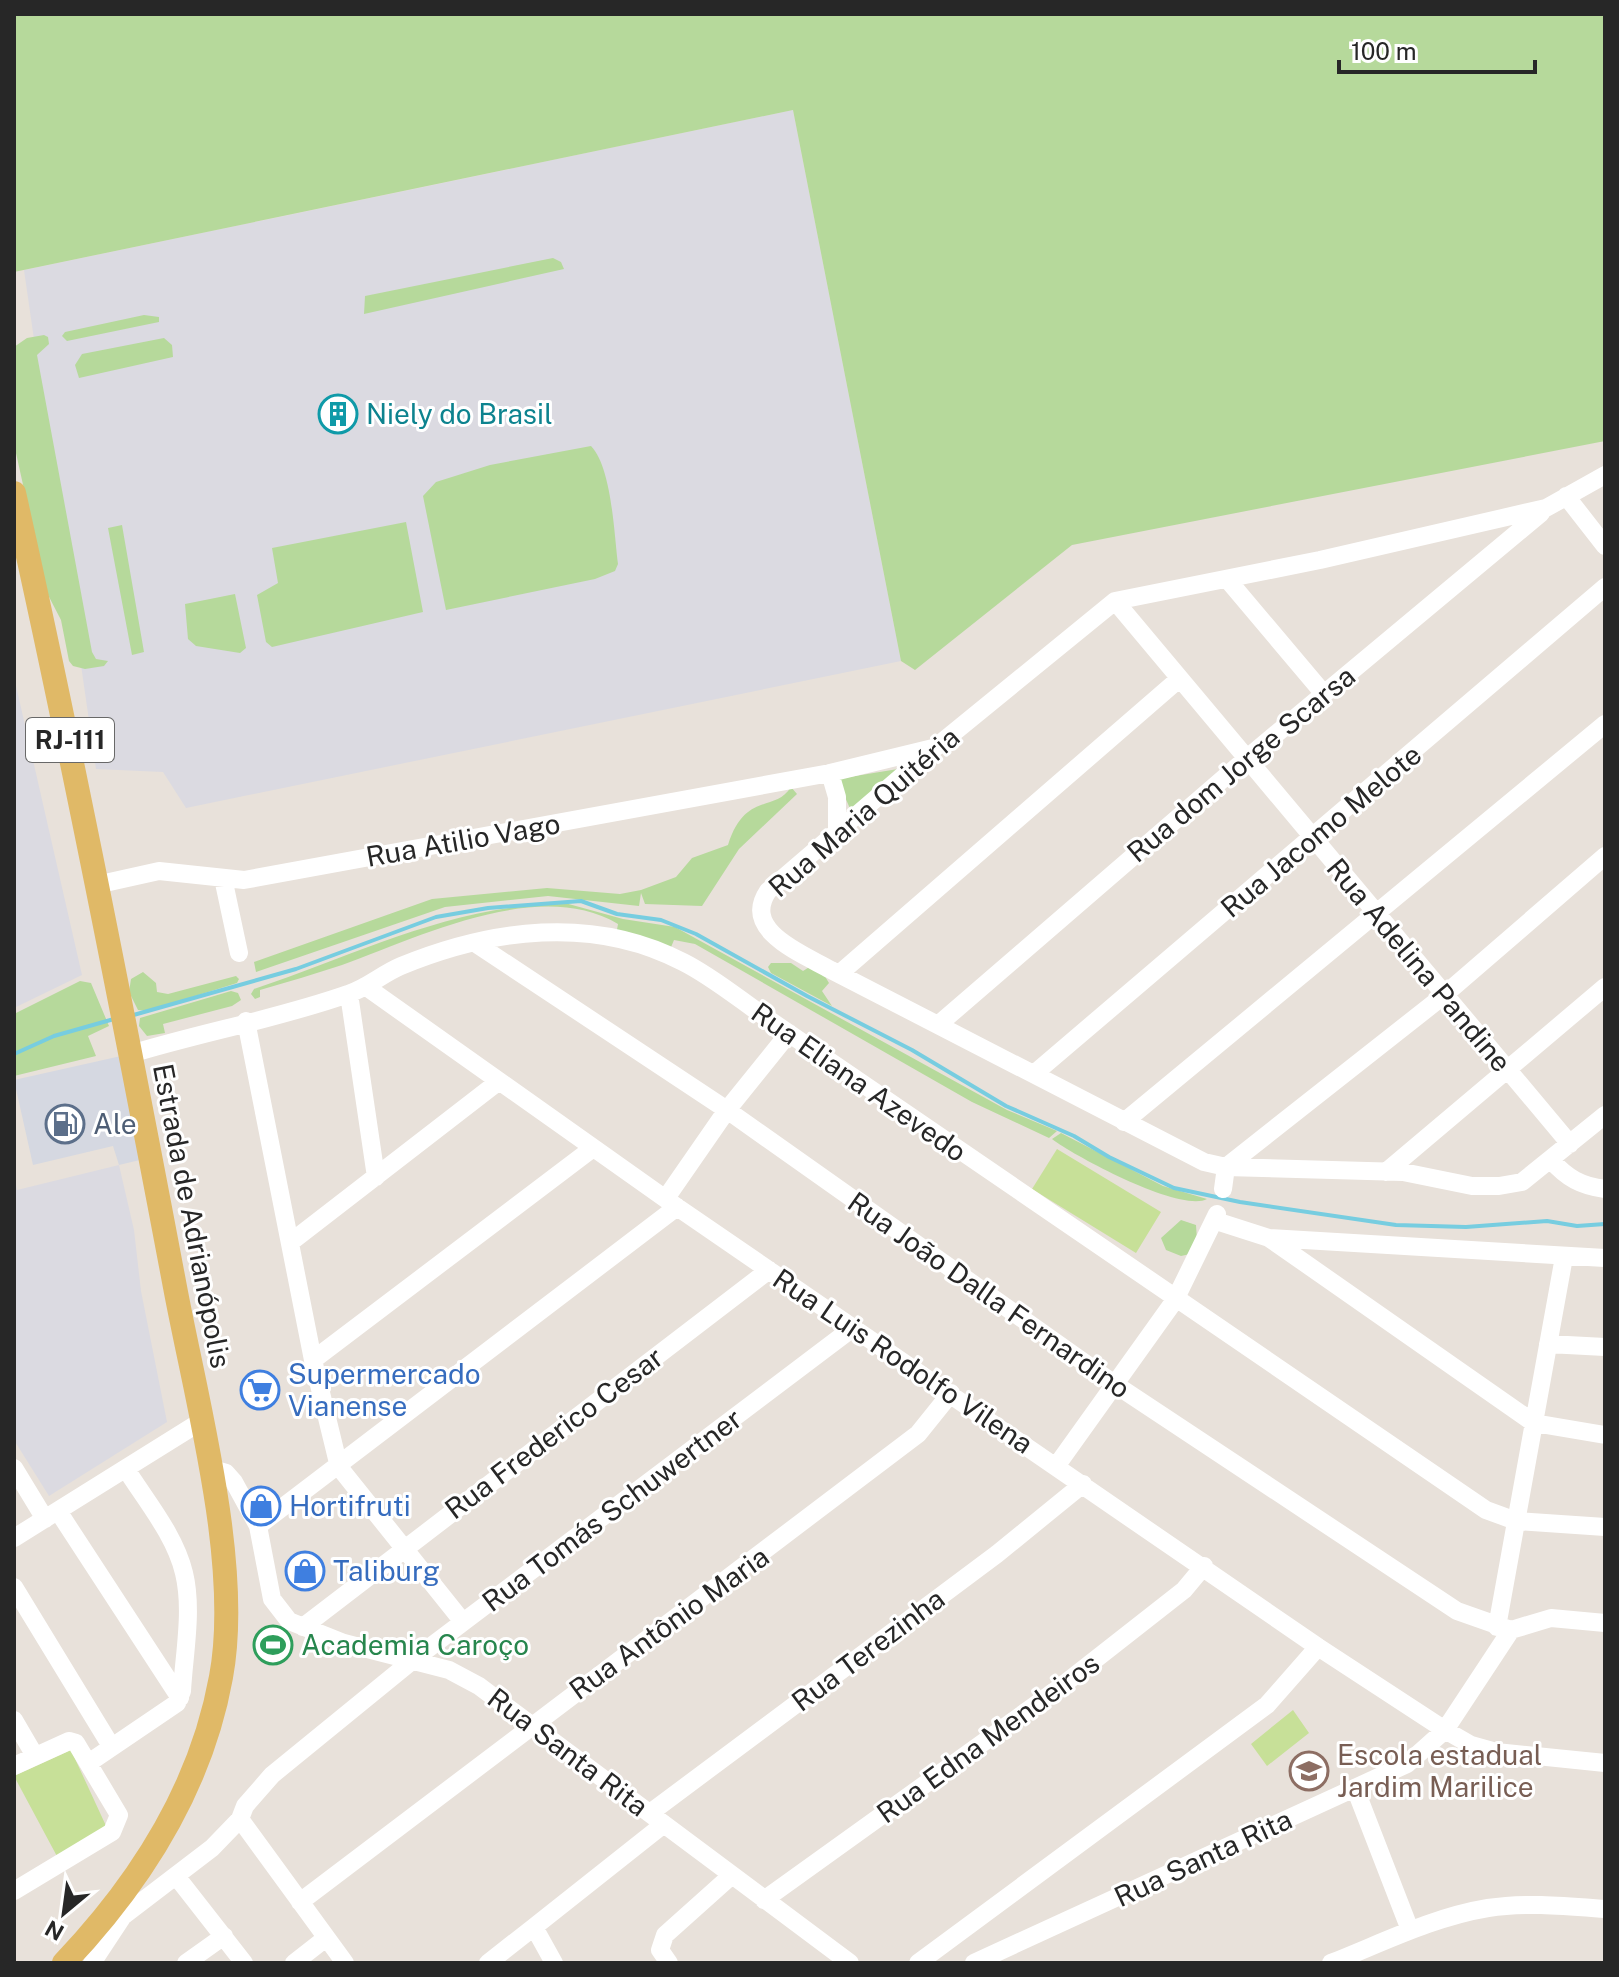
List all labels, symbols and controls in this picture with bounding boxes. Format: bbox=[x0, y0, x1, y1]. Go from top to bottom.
scale bar bbox=[1339, 24, 1535, 74]
text: 100 m bbox=[1351, 37, 1417, 65]
building icon: Niely do Brasil bbox=[317, 393, 359, 435]
place label: Niely do Brasil bbox=[366, 397, 553, 430]
street label: Rua dom Jorge Scarsa bbox=[1120, 659, 1361, 868]
road number: RJ-111 bbox=[26, 718, 114, 762]
street label: Rua Maria Quitéria bbox=[762, 720, 966, 903]
street label: Rua Jacomo Melote bbox=[1214, 737, 1427, 924]
street label: Rua Atilio Vago bbox=[363, 806, 563, 873]
street label: Rua Adelina Pandine bbox=[1320, 851, 1518, 1078]
street label: Rua Eliana Azevedo bbox=[746, 995, 973, 1168]
street label: Estrada de Adrianópolis bbox=[147, 1061, 238, 1371]
fuel station icon: Ale bbox=[44, 1103, 86, 1145]
place label: Ale bbox=[93, 1107, 137, 1140]
street label: Rua João Dalla Fernardino bbox=[842, 1185, 1137, 1405]
street label: Rua Luis Rodolfo Vilena bbox=[767, 1261, 1039, 1460]
street label: Rua Frederico Cesar bbox=[438, 1340, 669, 1525]
place label: Supermercado Vianense bbox=[288, 1357, 481, 1422]
supermarket icon: Supermercado Vianense bbox=[239, 1369, 281, 1411]
street label: Rua Tomás Schuwertner bbox=[476, 1401, 748, 1618]
shop icon: Hortifruti bbox=[240, 1485, 282, 1527]
place label: Hortifruti bbox=[289, 1489, 411, 1522]
street label: Rua Antônio Maria bbox=[563, 1539, 775, 1706]
shop icon: Taliburg bbox=[284, 1550, 326, 1592]
place label: Taliburg bbox=[333, 1554, 440, 1587]
street label: Rua Terezinha bbox=[785, 1582, 950, 1718]
sports icon: Academia Caroço bbox=[252, 1624, 294, 1666]
place label: Academia Caroço bbox=[301, 1628, 529, 1661]
street label: Rua Edna Mendeiros bbox=[870, 1646, 1105, 1829]
street label: Rua Santa Rita bbox=[482, 1681, 655, 1823]
place label: Escola estadual Jardim Marilice bbox=[1337, 1738, 1542, 1803]
school or university icon: Escola estadual Jardim Marilice bbox=[1288, 1750, 1330, 1792]
street label: Rua Santa Rita bbox=[1109, 1802, 1297, 1913]
north arrow bbox=[24, 1873, 104, 1953]
text: N bbox=[40, 1915, 68, 1946]

